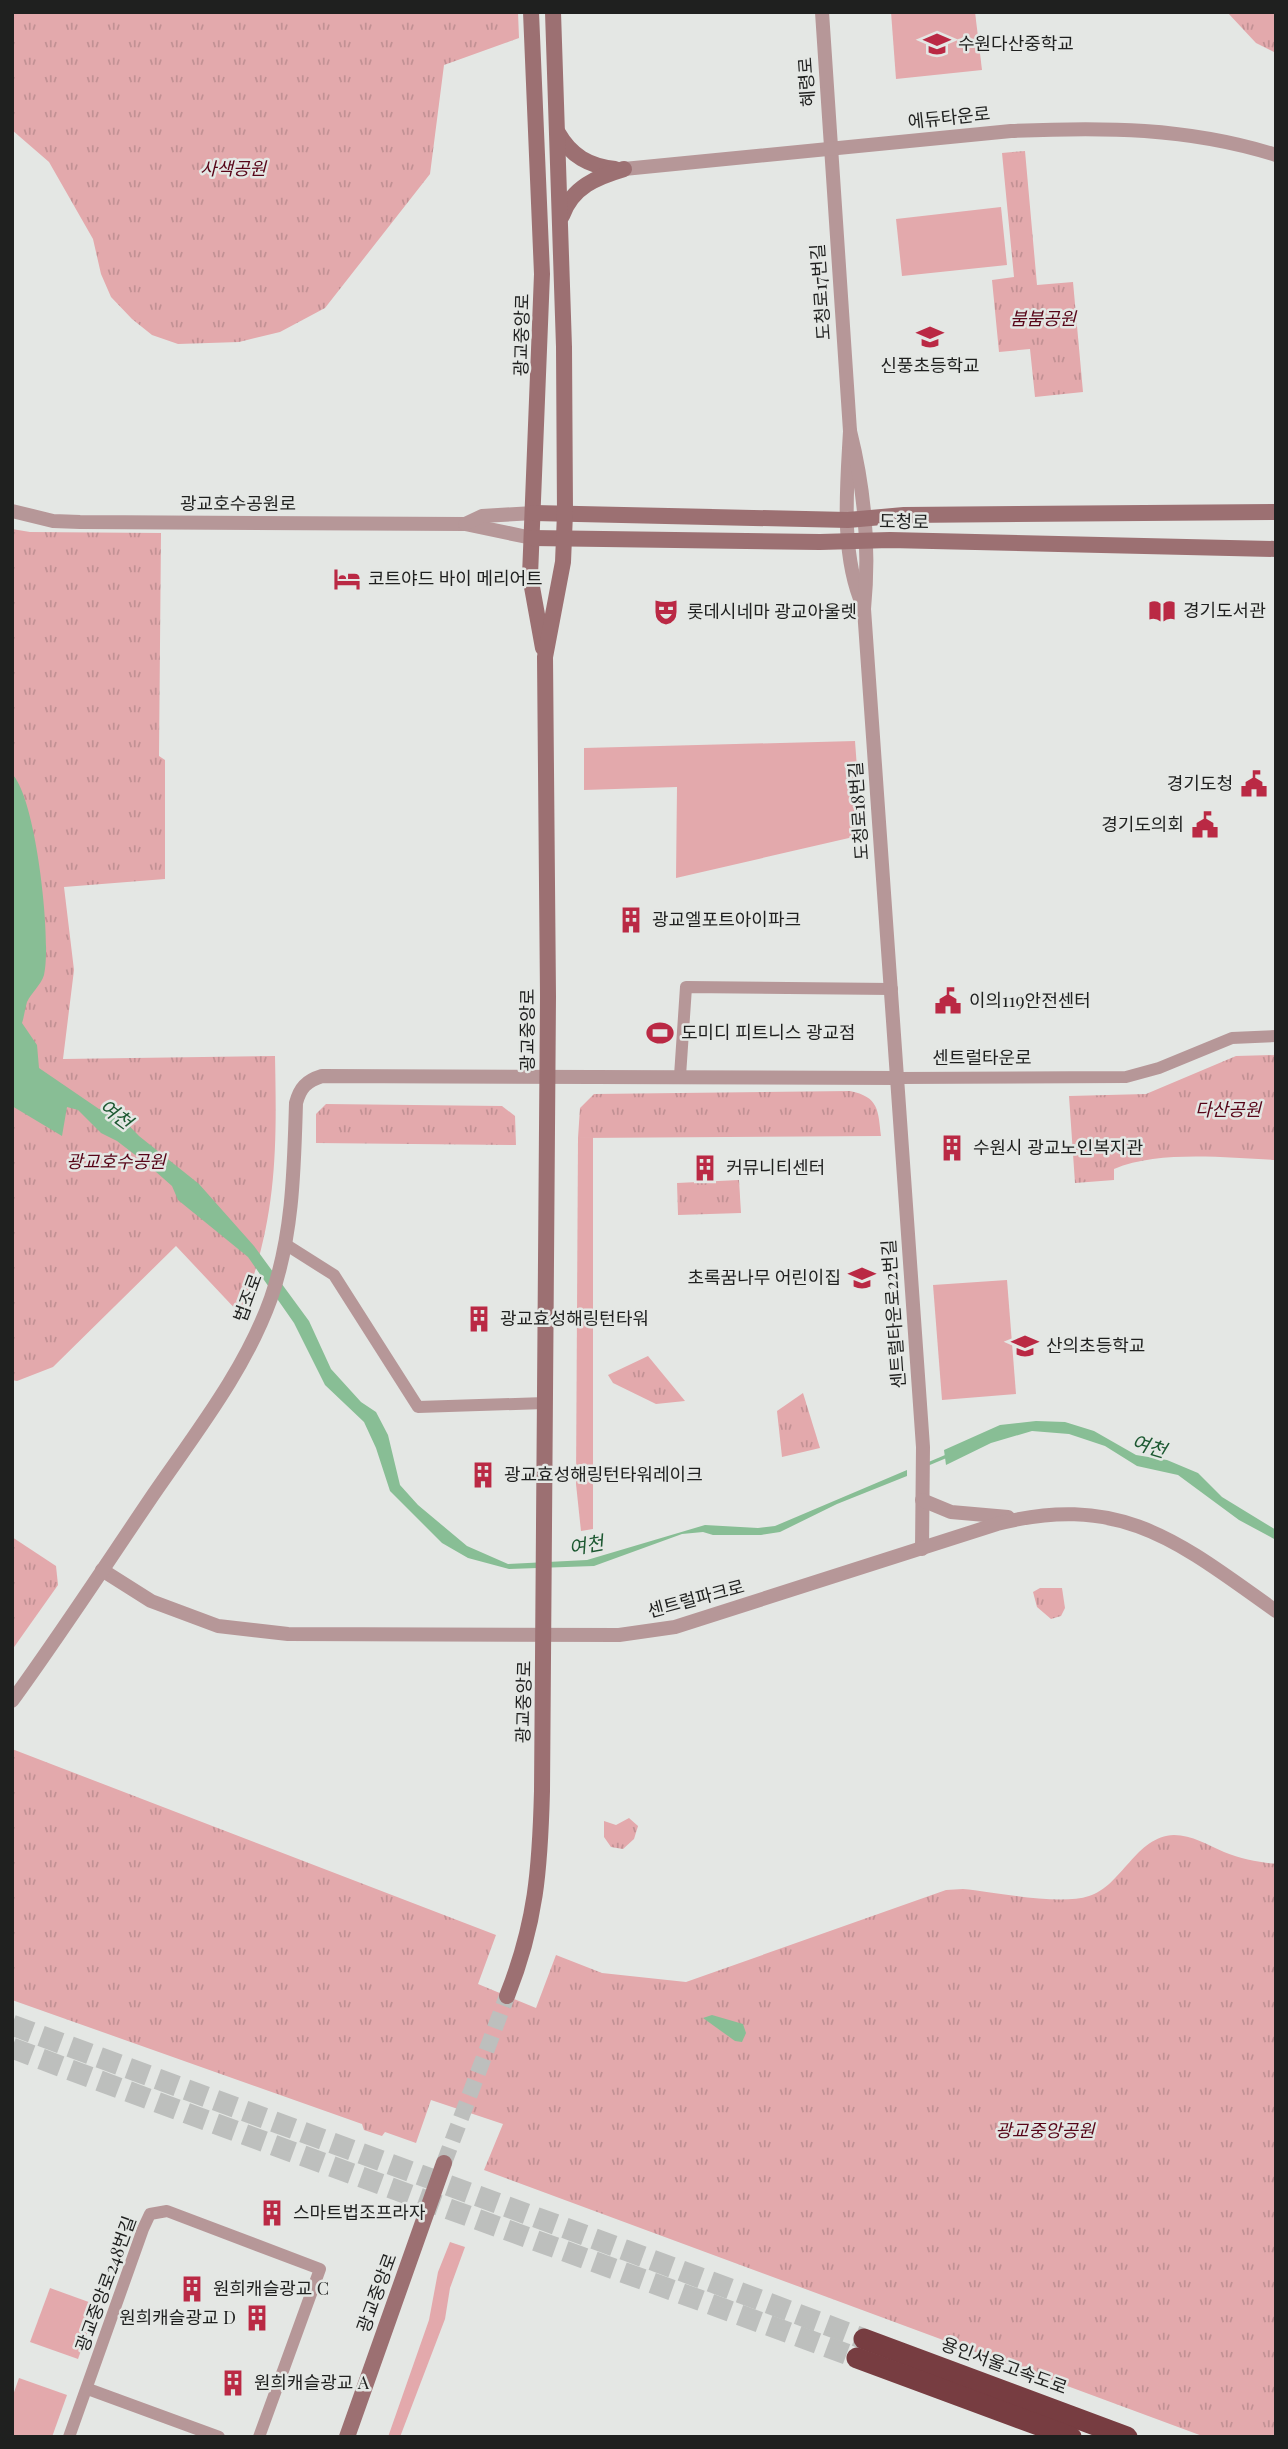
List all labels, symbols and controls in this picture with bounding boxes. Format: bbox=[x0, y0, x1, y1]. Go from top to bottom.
school or university icon: 수원다산중학교 bbox=[922, 29, 952, 59]
place label: 수원다산중학교 bbox=[958, 31, 1074, 55]
street label: 혜령로 bbox=[792, 56, 820, 108]
street label: 에듀타운로 bbox=[906, 101, 991, 133]
park label: 사색공원 bbox=[200, 156, 268, 180]
street label: 도청로17번길 bbox=[805, 243, 835, 341]
street label: 광교중앙로 bbox=[508, 293, 534, 377]
park label: 붐붐공원 bbox=[1010, 306, 1078, 330]
school or university icon: 신풍초등학교 bbox=[915, 322, 945, 352]
place label: 신풍초등학교 bbox=[880, 353, 980, 377]
street label: 광교호수공원로 bbox=[180, 491, 296, 515]
street label: 도청로 bbox=[879, 509, 929, 533]
hotel icon: 코트야드 바이 메리어트 bbox=[332, 564, 362, 594]
place label: 코트야드 바이 메리어트 bbox=[368, 566, 543, 590]
library icon: 경기도서관 bbox=[1147, 596, 1177, 626]
theatre icon: 롯데시네마 광교아울렛 bbox=[651, 597, 681, 627]
place label: 경기도서관 bbox=[1183, 598, 1266, 622]
place label: 롯데시네마 광교아울렛 bbox=[687, 599, 857, 623]
street label: 도청로18번길 bbox=[843, 761, 873, 861]
public building icon: 경기도청 bbox=[1239, 769, 1269, 799]
place label: 경기도청 bbox=[1167, 771, 1233, 795]
public building icon: 경기도의회 bbox=[1190, 810, 1220, 840]
place label: 경기도의회 bbox=[1101, 812, 1184, 836]
building icon: 광교엘포트아이파크 bbox=[616, 905, 646, 935]
place label: 광교엘포트아이파크 bbox=[652, 907, 801, 931]
public building icon: 이의119안전센터 bbox=[933, 986, 963, 1016]
place label: 이의119안전센터 bbox=[969, 988, 1091, 1012]
street label: 광교중앙로 bbox=[515, 989, 539, 1071]
sports icon: 도미디 피트니스 광교점 bbox=[645, 1018, 675, 1048]
place label: 도미디 피트니스 광교점 bbox=[681, 1020, 856, 1044]
street label: 센트럴타운로 bbox=[932, 1045, 1032, 1069]
water label: 여천 bbox=[95, 1092, 140, 1135]
park label: 다산공원 bbox=[1195, 1097, 1263, 1121]
building icon: 수원시 광교노인복지관 bbox=[937, 1133, 967, 1163]
place label: 수원시 광교노인복지관 bbox=[973, 1135, 1144, 1159]
park label: 광교호수공원 bbox=[66, 1149, 167, 1173]
building icon: 커뮤니티센터 bbox=[690, 1153, 720, 1183]
place label: 커뮤니티센터 bbox=[726, 1155, 825, 1179]
street label: 센트럴타운로22번길 bbox=[876, 1239, 910, 1390]
school or university icon: 초록꿈나무 어린이집 bbox=[847, 1263, 877, 1293]
place label: 초록꿈나무 어린이집 bbox=[687, 1265, 841, 1289]
street label: 법조로 bbox=[227, 1270, 267, 1325]
building icon: 광교효성해링턴타워 bbox=[464, 1304, 494, 1334]
place label: 광교효성해링턴타워 bbox=[500, 1306, 649, 1330]
school or university icon: 산의초등학교 bbox=[1010, 1331, 1040, 1361]
place label: 산의초등학교 bbox=[1046, 1333, 1145, 1357]
water label: 여천 bbox=[1129, 1427, 1171, 1463]
building icon: 광교효성해링턴타워레이크 bbox=[468, 1460, 498, 1490]
place label: 광교효성해링턴타워레이크 bbox=[504, 1462, 703, 1486]
water label: 여천 bbox=[566, 1528, 607, 1560]
street label: 센트럴파크로 bbox=[645, 1574, 747, 1622]
street label: 광교중앙로 bbox=[510, 1660, 536, 1744]
park label: 광교중앙공원 bbox=[995, 2118, 1096, 2142]
building icon: 스마트법조프라자 bbox=[257, 2198, 287, 2228]
place label: 스마트법조프라자 bbox=[293, 2200, 426, 2224]
street label: 광교중앙로248번길 bbox=[69, 2212, 141, 2355]
street label: 광교중앙로 bbox=[351, 2250, 401, 2336]
building icon: 원희캐슬광교 C bbox=[177, 2274, 207, 2304]
place label: 원희캐슬광교 C bbox=[213, 2276, 329, 2300]
building icon: 원희캐슬광교 D bbox=[242, 2303, 272, 2333]
place label: 원희캐슬광교 D bbox=[119, 2305, 236, 2329]
street label: 용인서울고속도로 bbox=[938, 2331, 1071, 2399]
building icon: 원희캐슬광교 A bbox=[218, 2368, 248, 2398]
place label: 원희캐슬광교 A bbox=[254, 2370, 370, 2394]

